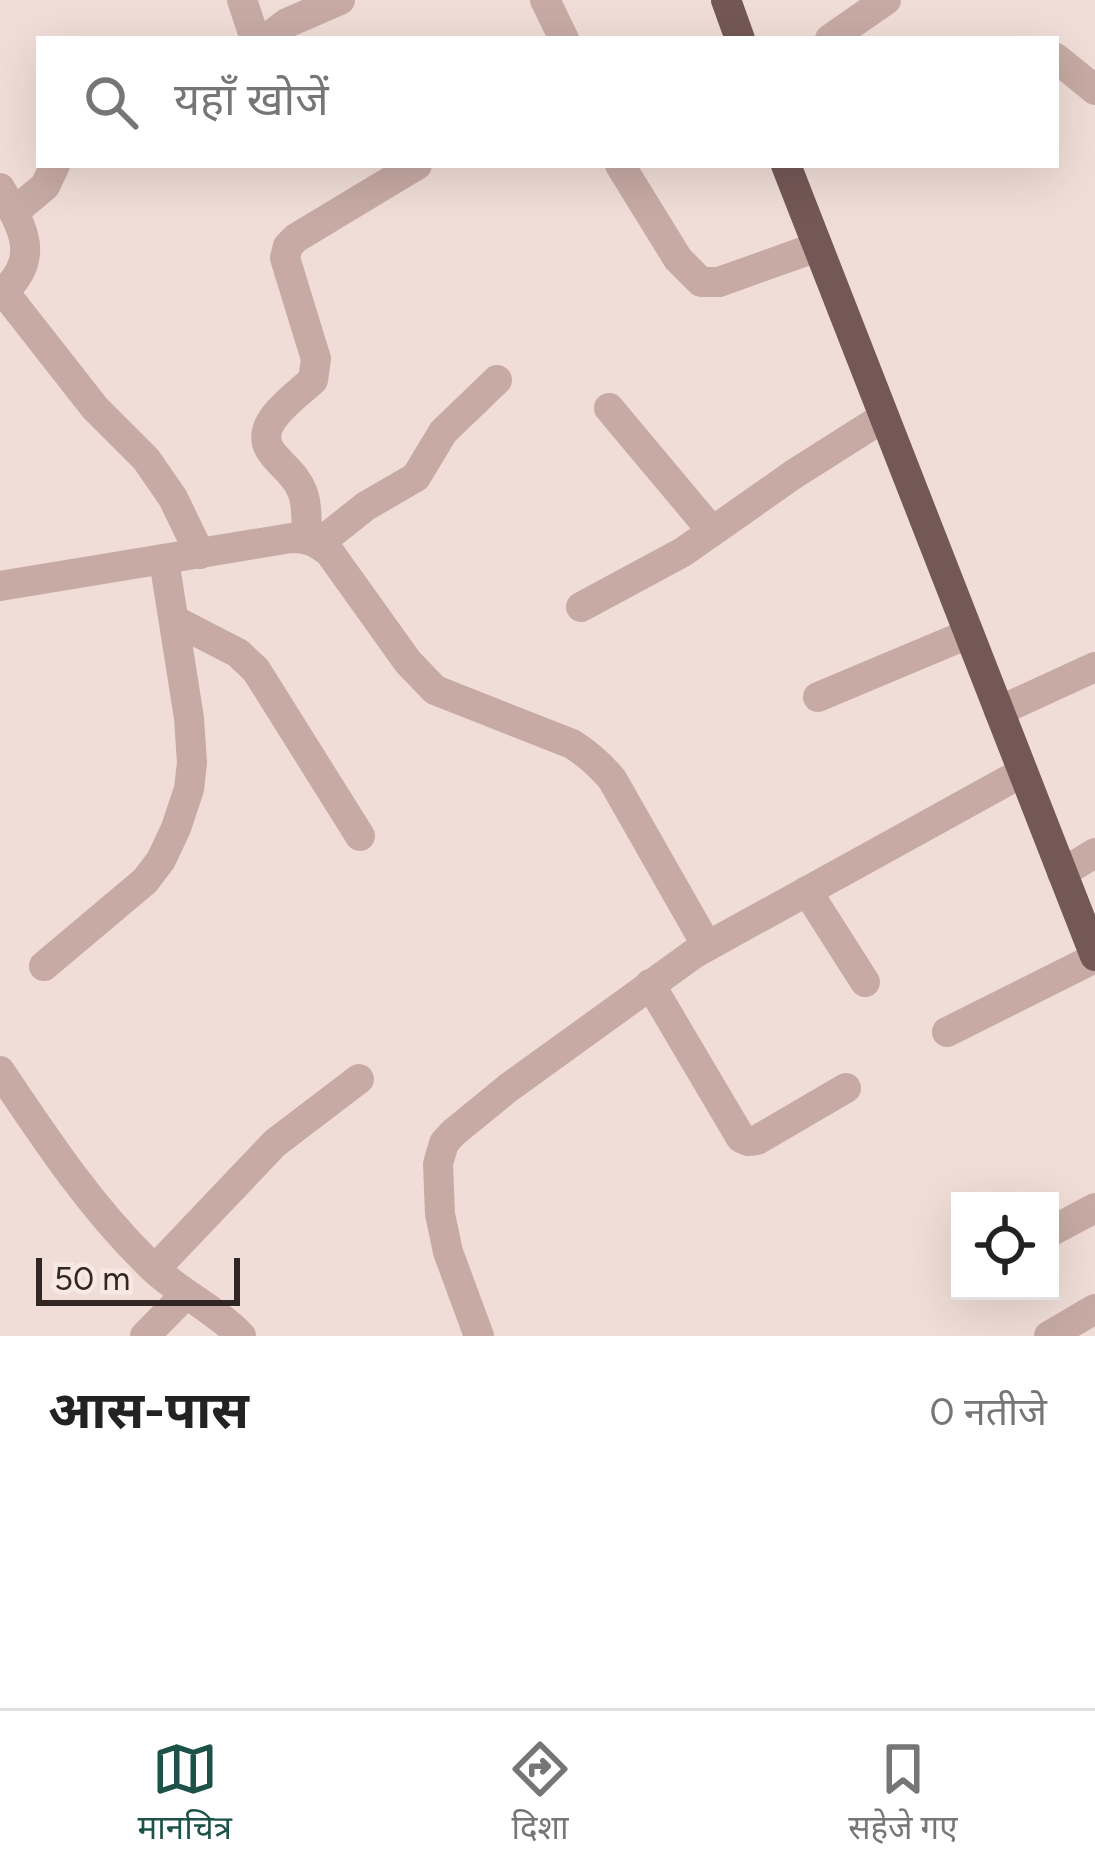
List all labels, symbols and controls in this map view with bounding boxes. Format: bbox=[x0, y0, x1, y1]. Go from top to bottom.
search box bbox=[36, 36, 1059, 168]
icon: search bbox=[78, 69, 144, 135]
text: यहाँ खोजें bbox=[174, 72, 329, 126]
map controls bbox=[951, 1192, 1059, 1300]
button: locate bbox=[951, 1192, 1059, 1300]
scale bar bbox=[36, 1252, 240, 1305]
text: 50 m bbox=[54, 1259, 130, 1298]
text: आस-पास bbox=[48, 1380, 249, 1441]
text: 0 नतीजे bbox=[929, 1388, 1047, 1435]
tab: मानचित्र bbox=[138, 1736, 232, 1852]
tab: दिशा bbox=[507, 1736, 573, 1852]
tab: सहेजे गए bbox=[848, 1736, 957, 1852]

